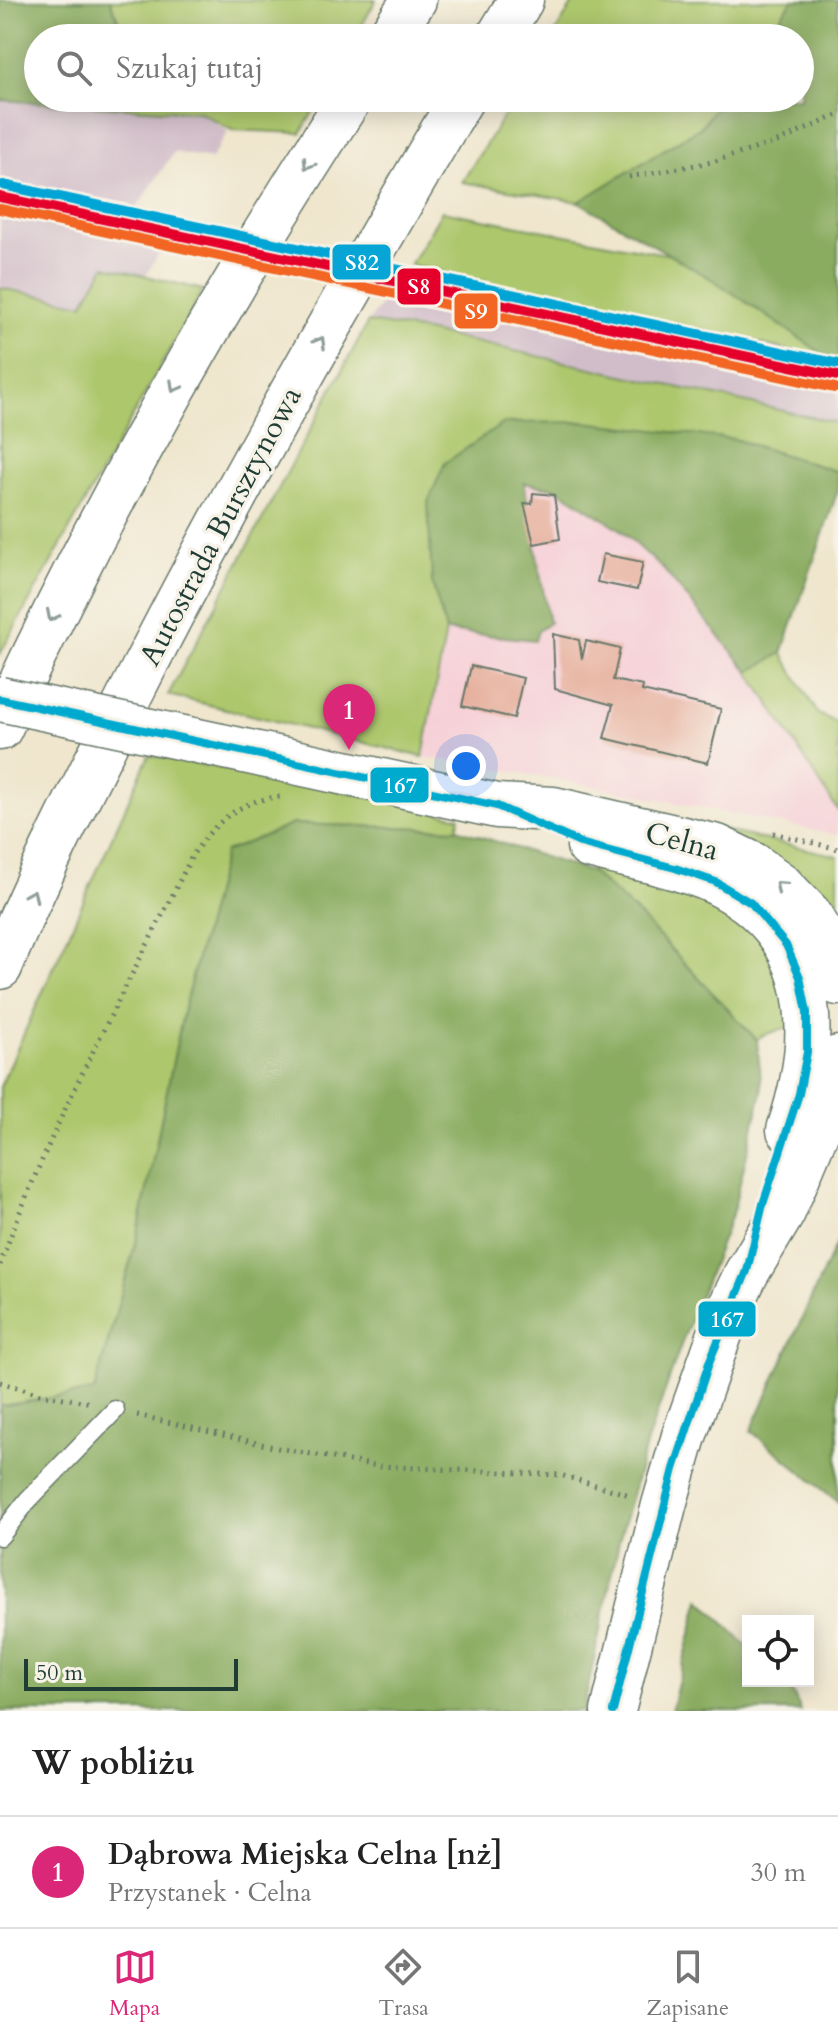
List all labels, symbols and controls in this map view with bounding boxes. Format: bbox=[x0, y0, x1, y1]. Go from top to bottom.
search box bbox=[24, 24, 814, 112]
icon: search bbox=[52, 46, 96, 90]
text: Szukaj tutaj bbox=[116, 48, 263, 89]
one-way arrow bbox=[302, 155, 317, 169]
line badge: S82 bbox=[331, 243, 392, 281]
text: S82 bbox=[345, 248, 379, 278]
line badge: S8 bbox=[396, 267, 442, 306]
text: S8 bbox=[408, 272, 430, 302]
line badge: S9 bbox=[453, 292, 499, 330]
text: S9 bbox=[465, 297, 487, 327]
one-way arrow bbox=[310, 336, 326, 351]
street label: Autostrada Bursztynowa bbox=[129, 379, 312, 673]
one-way arrow bbox=[169, 379, 184, 393]
one-way arrow bbox=[46, 608, 62, 623]
pin: 1 bbox=[323, 684, 375, 750]
your location bbox=[446, 746, 486, 786]
line badge: 167 bbox=[369, 766, 430, 804]
text: 167 bbox=[383, 771, 417, 801]
street label: Celna bbox=[641, 812, 723, 871]
one-way arrow bbox=[775, 881, 790, 895]
one-way arrow bbox=[22, 889, 38, 904]
line badge: 167 bbox=[697, 1300, 757, 1338]
text: 167 bbox=[710, 1305, 744, 1335]
map controls bbox=[742, 1615, 814, 1687]
button: locate bbox=[742, 1615, 814, 1687]
scale bar bbox=[24, 1655, 238, 1691]
text: 50 m bbox=[36, 1658, 83, 1688]
text: W pobliżu bbox=[32, 1740, 195, 1786]
text: Dąbrowa Miejska Celna [nż] bbox=[108, 1834, 502, 1875]
text: 1 bbox=[51, 1855, 65, 1890]
text: 30 m bbox=[750, 1855, 806, 1890]
text: Przystanek · Celna bbox=[108, 1875, 312, 1910]
tab: Mapa bbox=[109, 1945, 160, 2023]
tab: Trasa bbox=[378, 1945, 429, 2023]
tab: Zapisane bbox=[647, 1945, 729, 2023]

